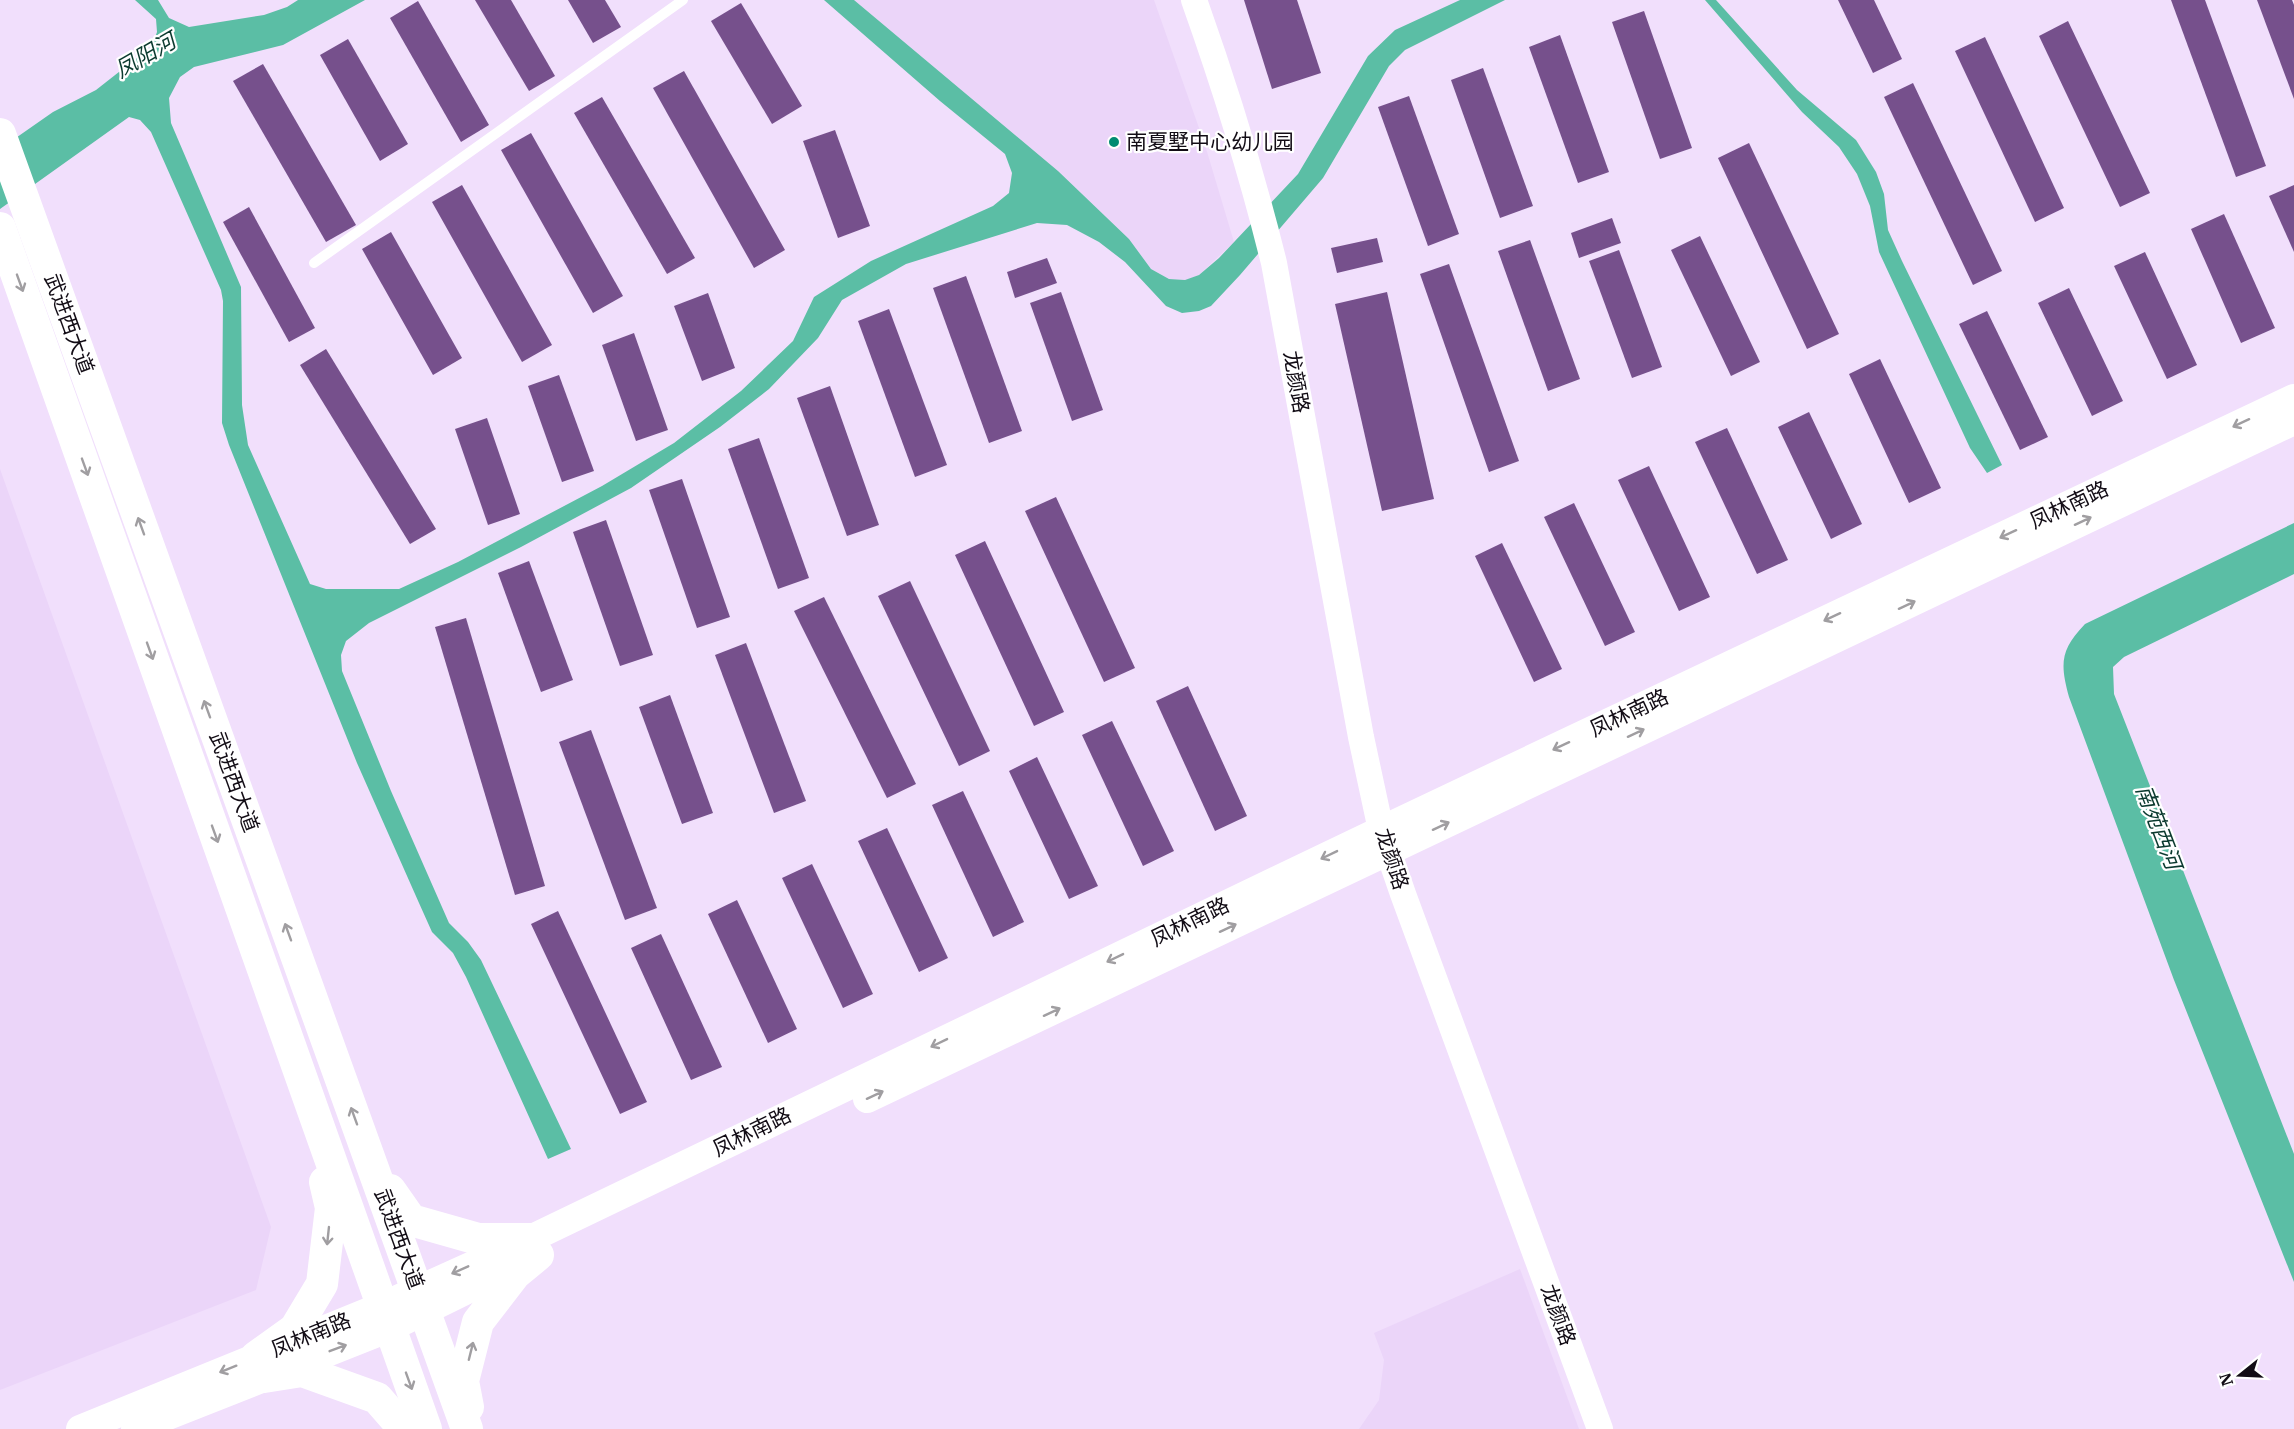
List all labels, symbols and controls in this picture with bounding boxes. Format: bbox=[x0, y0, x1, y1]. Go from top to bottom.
water label: 凤阳河 bbox=[109, 24, 184, 84]
place label: 南夏墅中心幼儿园 bbox=[1126, 127, 1294, 155]
marker: 南夏墅中心幼儿园 bbox=[1107, 135, 1121, 149]
street label: 武进西大道 bbox=[39, 270, 101, 378]
one-way arrow bbox=[15, 273, 26, 292]
street label: 龙颜路 bbox=[1278, 348, 1316, 415]
one-way arrow bbox=[2233, 418, 2251, 430]
one-way arrow bbox=[80, 457, 91, 476]
street label: 凤林南路 bbox=[2025, 474, 2113, 535]
one-way arrow bbox=[2074, 515, 2092, 527]
one-way arrow bbox=[135, 517, 146, 536]
one-way arrow bbox=[1999, 528, 2017, 540]
one-way arrow bbox=[1898, 598, 1916, 610]
one-way arrow bbox=[1823, 612, 1841, 624]
one-way arrow bbox=[145, 641, 156, 659]
street label: 凤林南路 bbox=[1585, 682, 1673, 743]
one-way arrow bbox=[201, 700, 212, 719]
one-way arrow bbox=[1627, 727, 1645, 739]
street label: 武进西大道 bbox=[204, 728, 266, 836]
one-way arrow bbox=[1552, 740, 1570, 752]
water label: 南苑西河 bbox=[2130, 781, 2190, 877]
one-way arrow bbox=[1431, 819, 1449, 831]
one-way arrow bbox=[210, 824, 221, 843]
street label: 龙颜路 bbox=[1370, 824, 1416, 893]
one-way arrow bbox=[1320, 850, 1338, 862]
street label: 凤林南路 bbox=[1146, 890, 1233, 952]
one-way arrow bbox=[1218, 921, 1236, 933]
one-way arrow bbox=[281, 923, 292, 942]
one-way arrow bbox=[1107, 952, 1124, 964]
one-way arrow bbox=[1042, 1005, 1060, 1017]
one-way arrow bbox=[931, 1037, 949, 1049]
one-way arrow bbox=[866, 1089, 884, 1101]
street label: 凤林南路 bbox=[708, 1100, 795, 1162]
one-way arrow bbox=[348, 1107, 359, 1125]
street label: 武进西大道 bbox=[369, 1185, 431, 1293]
one-way arrow bbox=[322, 1225, 333, 1245]
one-way arrow bbox=[451, 1265, 469, 1276]
street label: 龙颜路 bbox=[1535, 1280, 1583, 1349]
street label: 凤林南路 bbox=[266, 1305, 355, 1363]
one-way arrow bbox=[328, 1342, 347, 1353]
one-way arrow bbox=[465, 1342, 477, 1361]
north arrow bbox=[2210, 1345, 2270, 1405]
one-way arrow bbox=[219, 1364, 237, 1375]
one-way arrow bbox=[404, 1371, 415, 1390]
text: N bbox=[2214, 1371, 2237, 1389]

